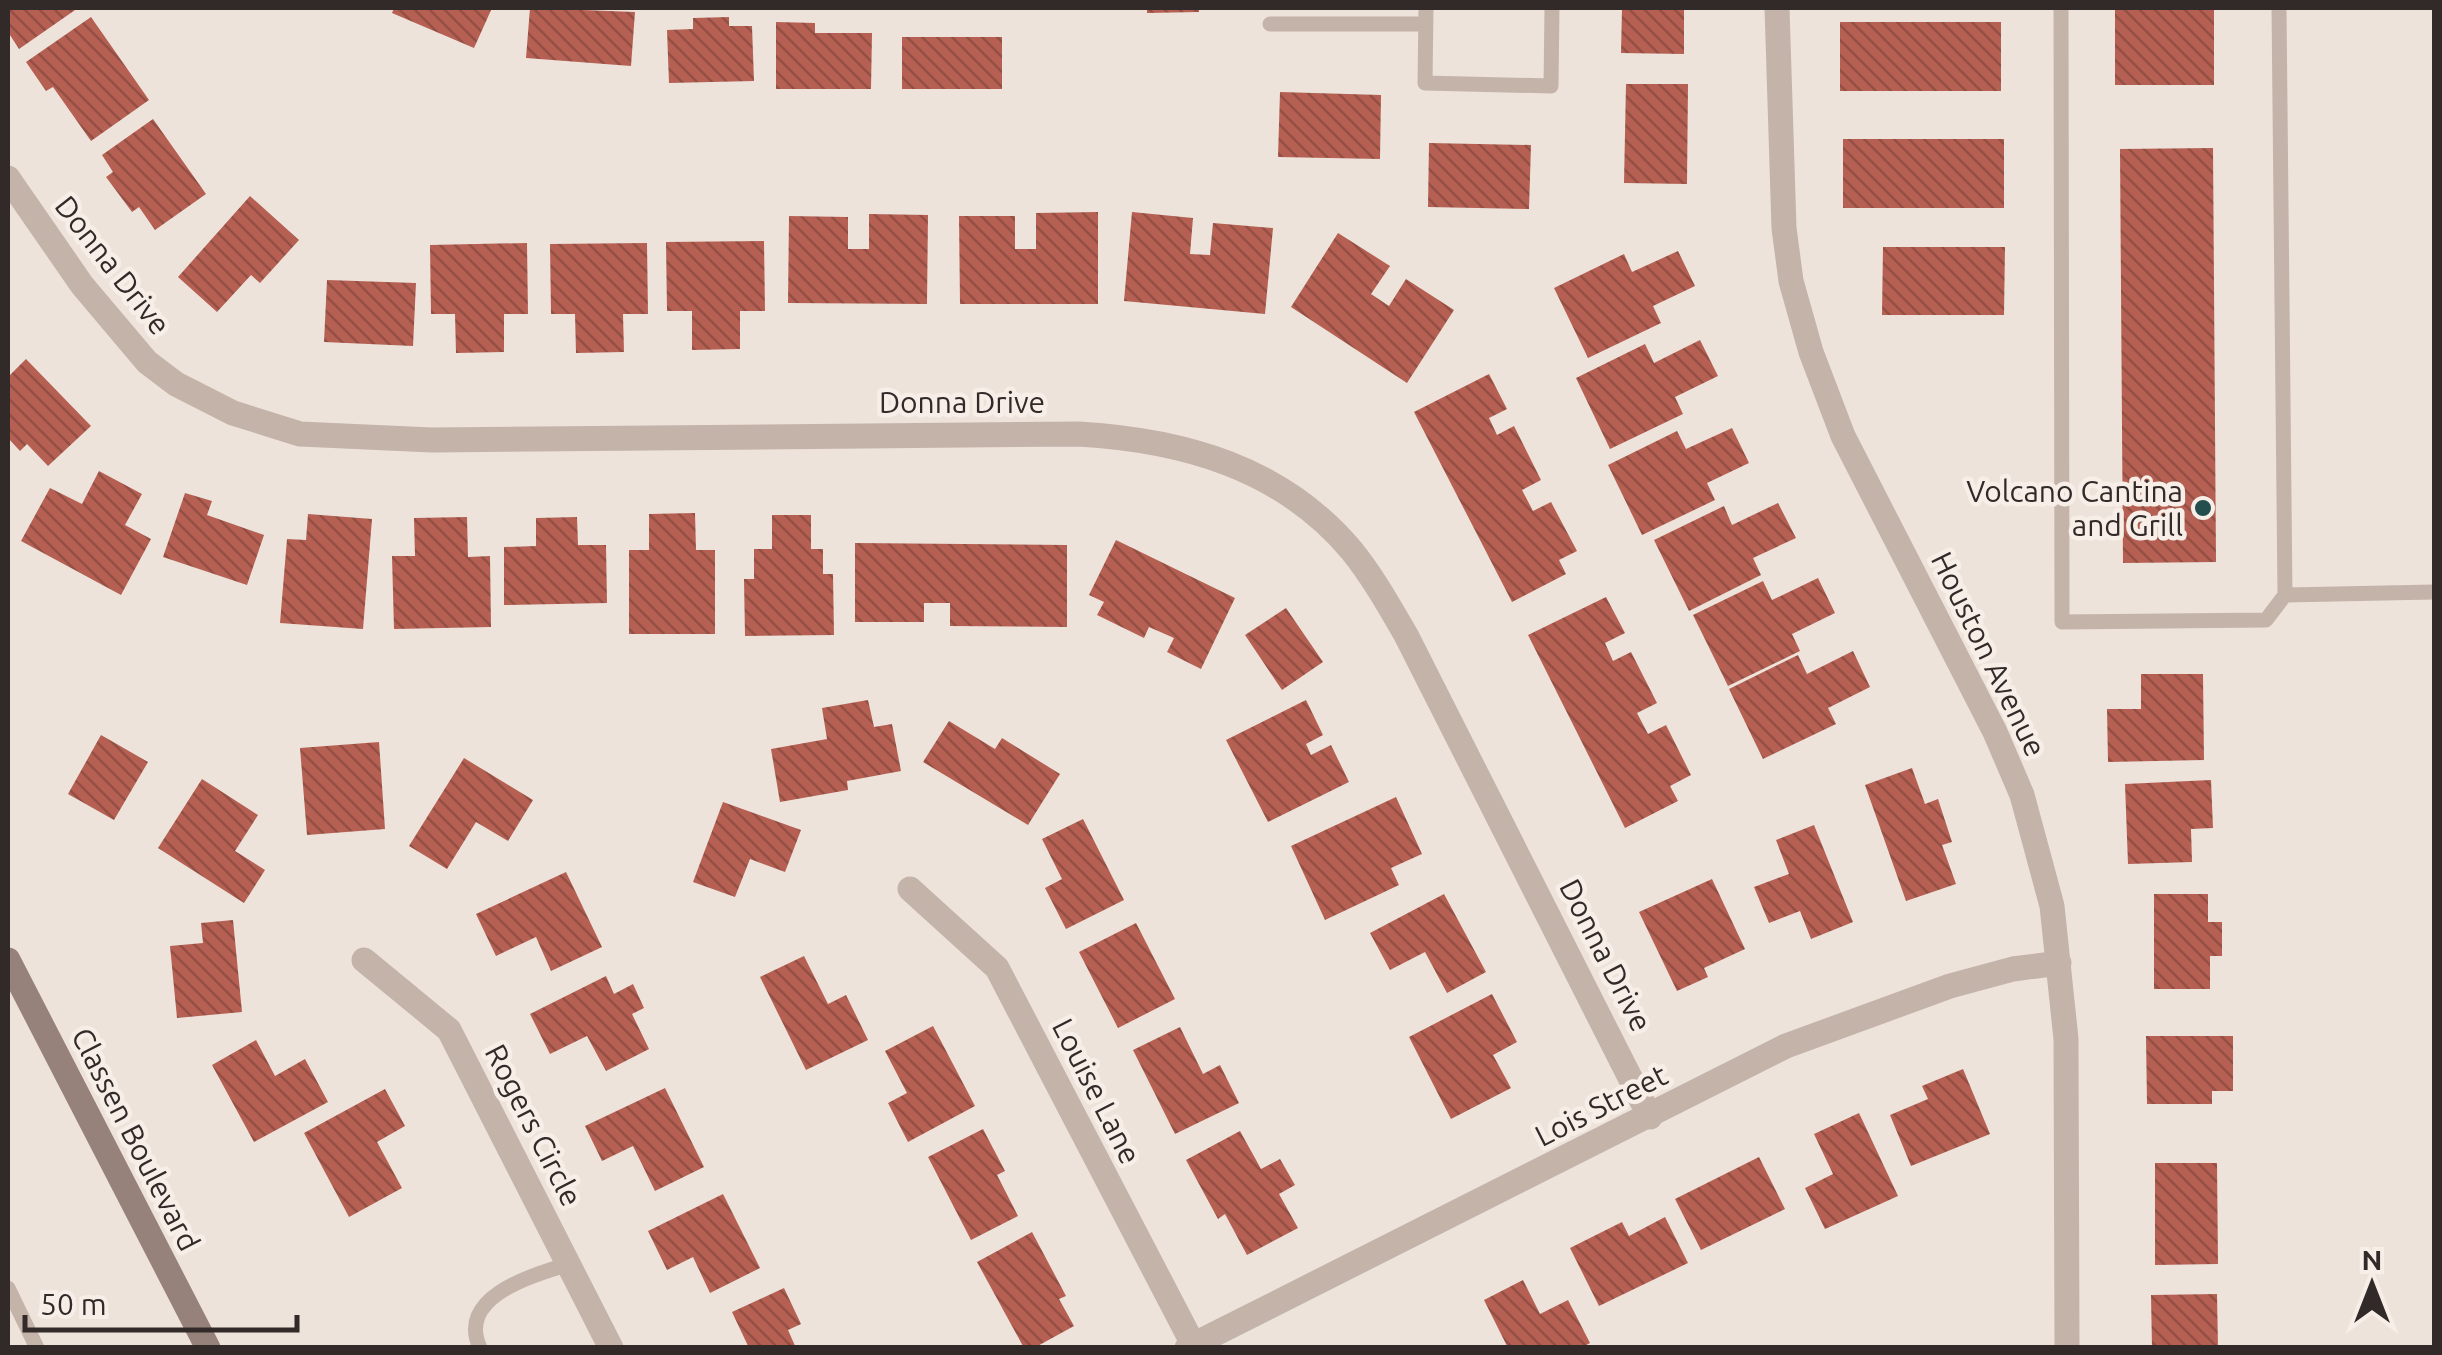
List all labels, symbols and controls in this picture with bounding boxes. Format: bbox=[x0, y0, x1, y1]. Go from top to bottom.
street label: Donna Drive bbox=[48, 189, 178, 341]
street label: Donna Drive bbox=[879, 385, 1045, 419]
place label: Volcano Cantina and Grill bbox=[1966, 474, 2183, 542]
marker: Volcano Cantina and Grill bbox=[2192, 497, 2214, 519]
street label: Houston Avenue bbox=[1925, 546, 2053, 762]
street label: Donna Drive bbox=[1553, 873, 1659, 1037]
street label: Louise Lane bbox=[1046, 1013, 1148, 1169]
street label: Classen Boulevard bbox=[65, 1022, 207, 1256]
street label: Rogers Circle bbox=[479, 1039, 589, 1211]
street label: Lois Street bbox=[1529, 1057, 1673, 1153]
north arrow bbox=[2322, 1235, 2422, 1335]
text: N bbox=[2362, 1244, 2382, 1275]
scale bar bbox=[25, 1270, 298, 1332]
text: 50 m bbox=[40, 1287, 107, 1321]

